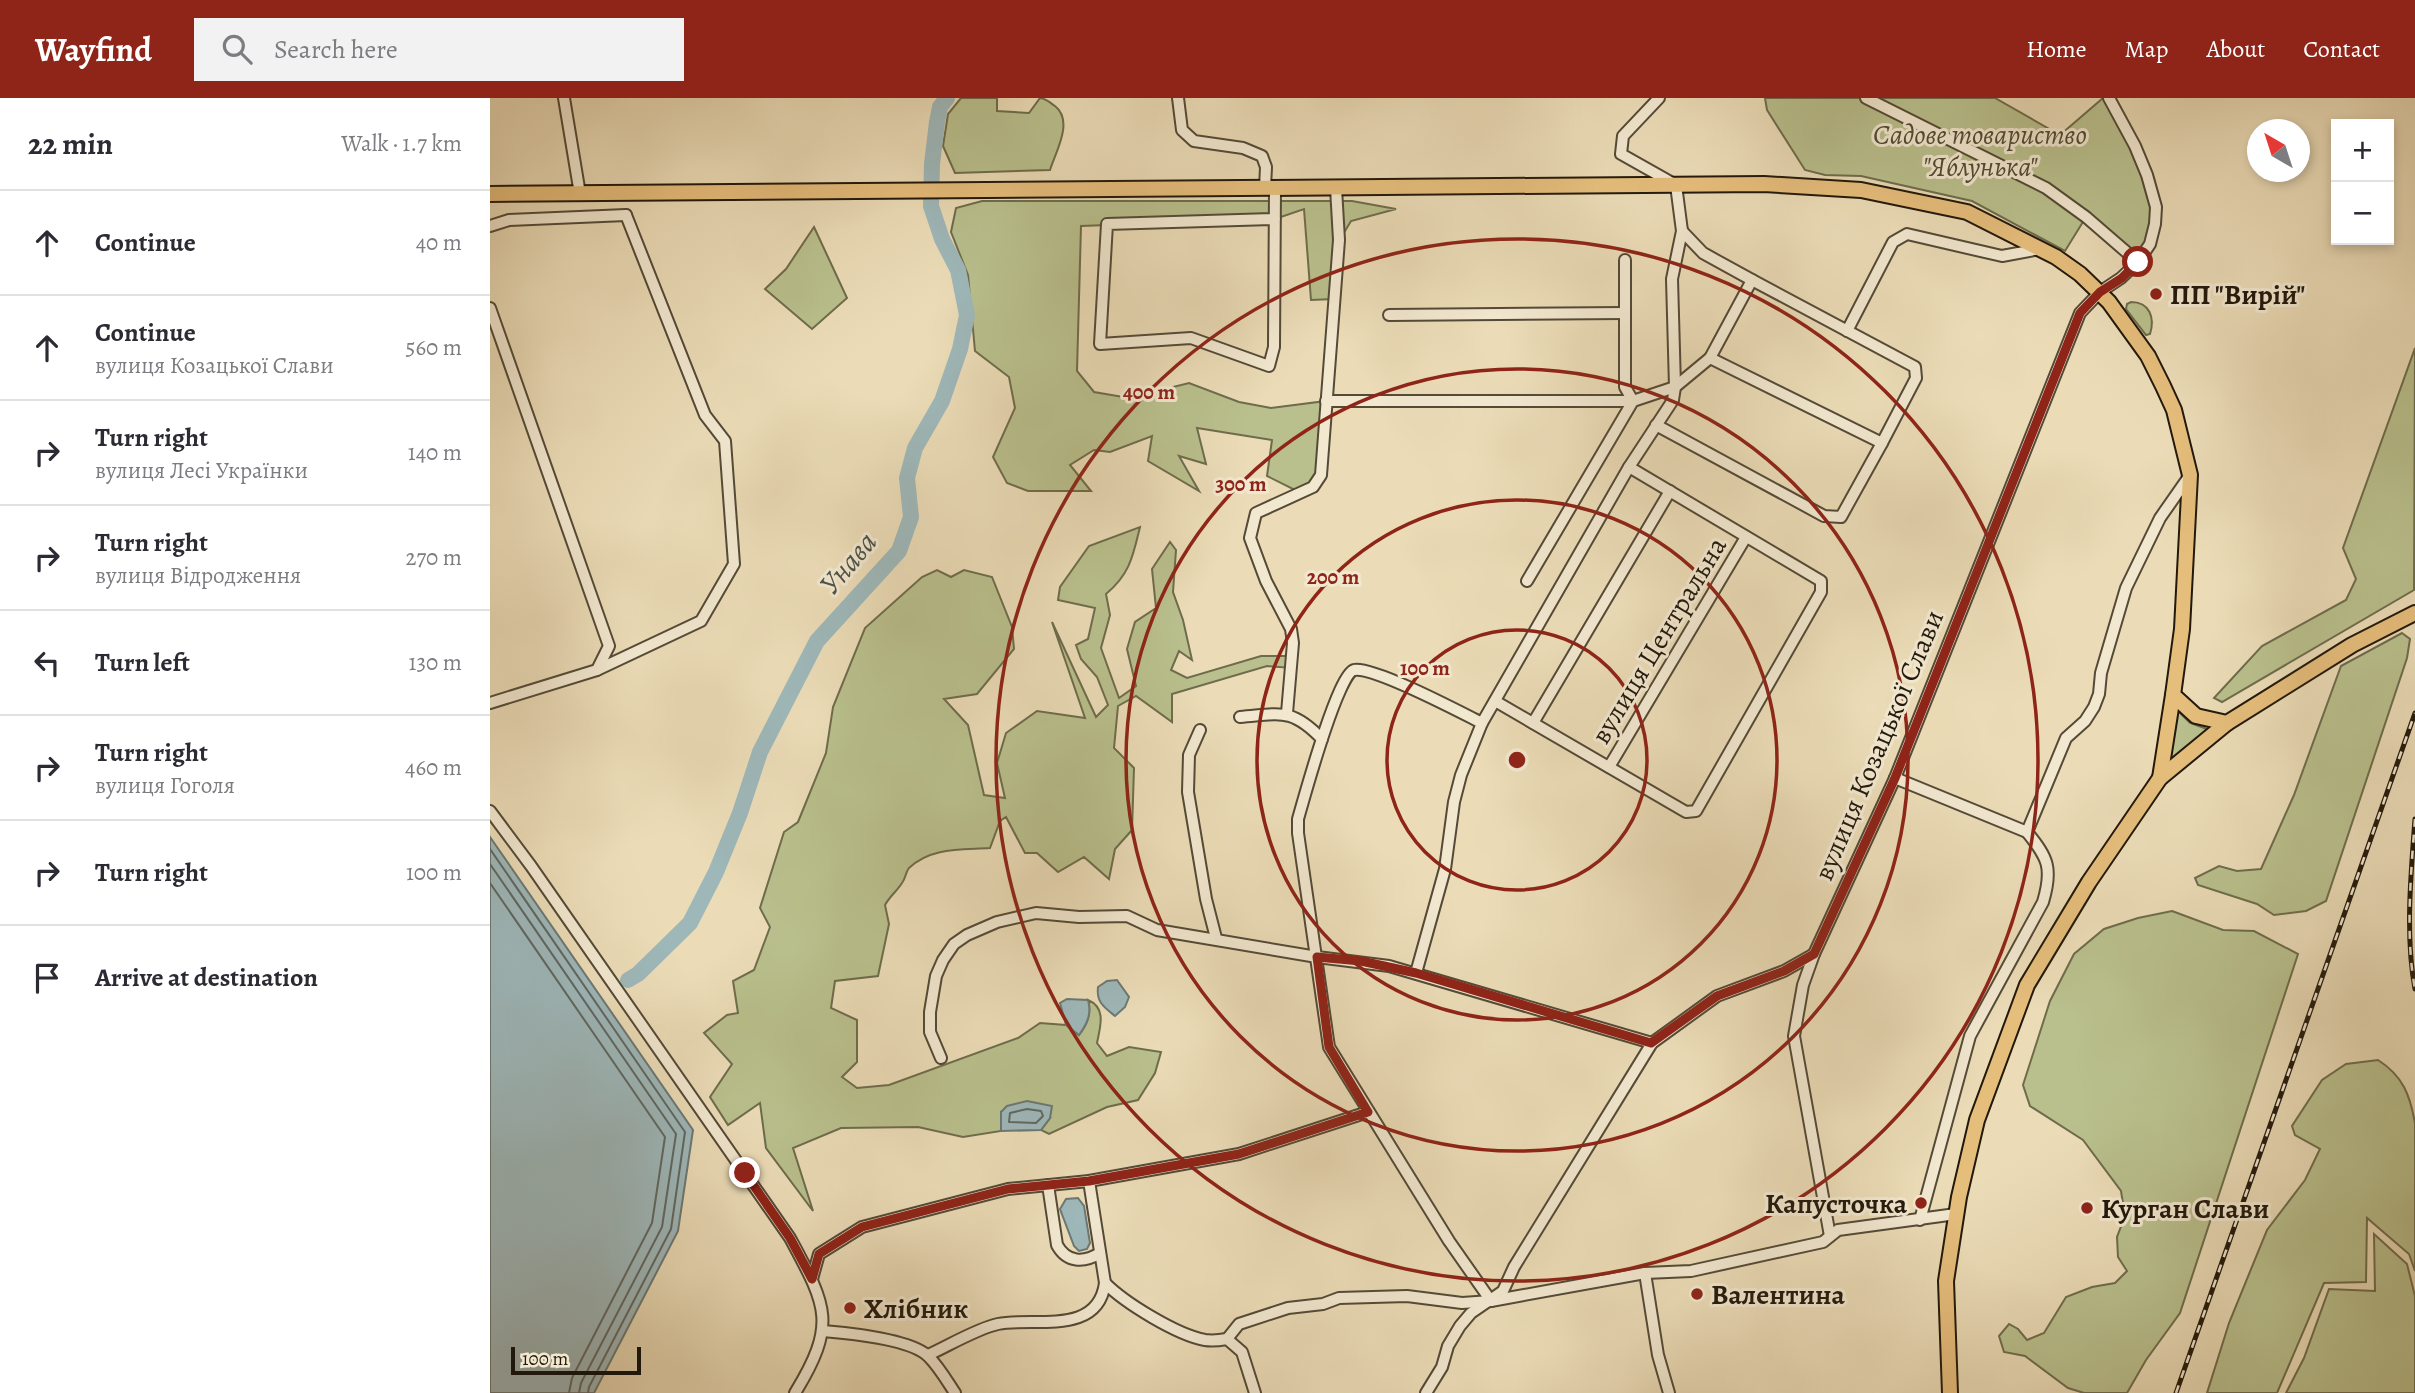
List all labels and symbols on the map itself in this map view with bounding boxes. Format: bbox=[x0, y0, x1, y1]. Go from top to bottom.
park label: Садове товариство "Яблунька" bbox=[1873, 116, 2087, 186]
north arrow bbox=[2247, 119, 2310, 182]
route start bbox=[2122, 246, 2153, 277]
place label: ПП "Вирій" bbox=[2170, 276, 2305, 314]
marker: ПП "Вирій" bbox=[2148, 286, 2164, 302]
text: 400 m bbox=[1123, 378, 1176, 406]
text: 300 m bbox=[1215, 470, 1267, 498]
water label: Унава bbox=[810, 523, 886, 603]
street label: вулиця Центральна bbox=[1582, 530, 1736, 751]
text: 200 m bbox=[1307, 563, 1360, 591]
street label: вулиця Козацької Слави bbox=[1805, 604, 1953, 887]
text: 100 m bbox=[1400, 654, 1450, 682]
centre of rings bbox=[1505, 748, 1529, 772]
route end bbox=[729, 1157, 760, 1188]
place label: Капусточка bbox=[1765, 1185, 1908, 1223]
place label: Курган Слави bbox=[2101, 1190, 2269, 1228]
marker: Капусточка bbox=[1913, 1195, 1929, 1211]
marker: Курган Слави bbox=[2079, 1200, 2095, 1216]
place label: Валентина bbox=[1711, 1276, 1846, 1314]
marker: Валентина bbox=[1689, 1286, 1705, 1302]
place label: Хлібник bbox=[864, 1290, 968, 1328]
marker: Хлібник bbox=[842, 1300, 858, 1316]
scale bar bbox=[511, 1344, 640, 1376]

